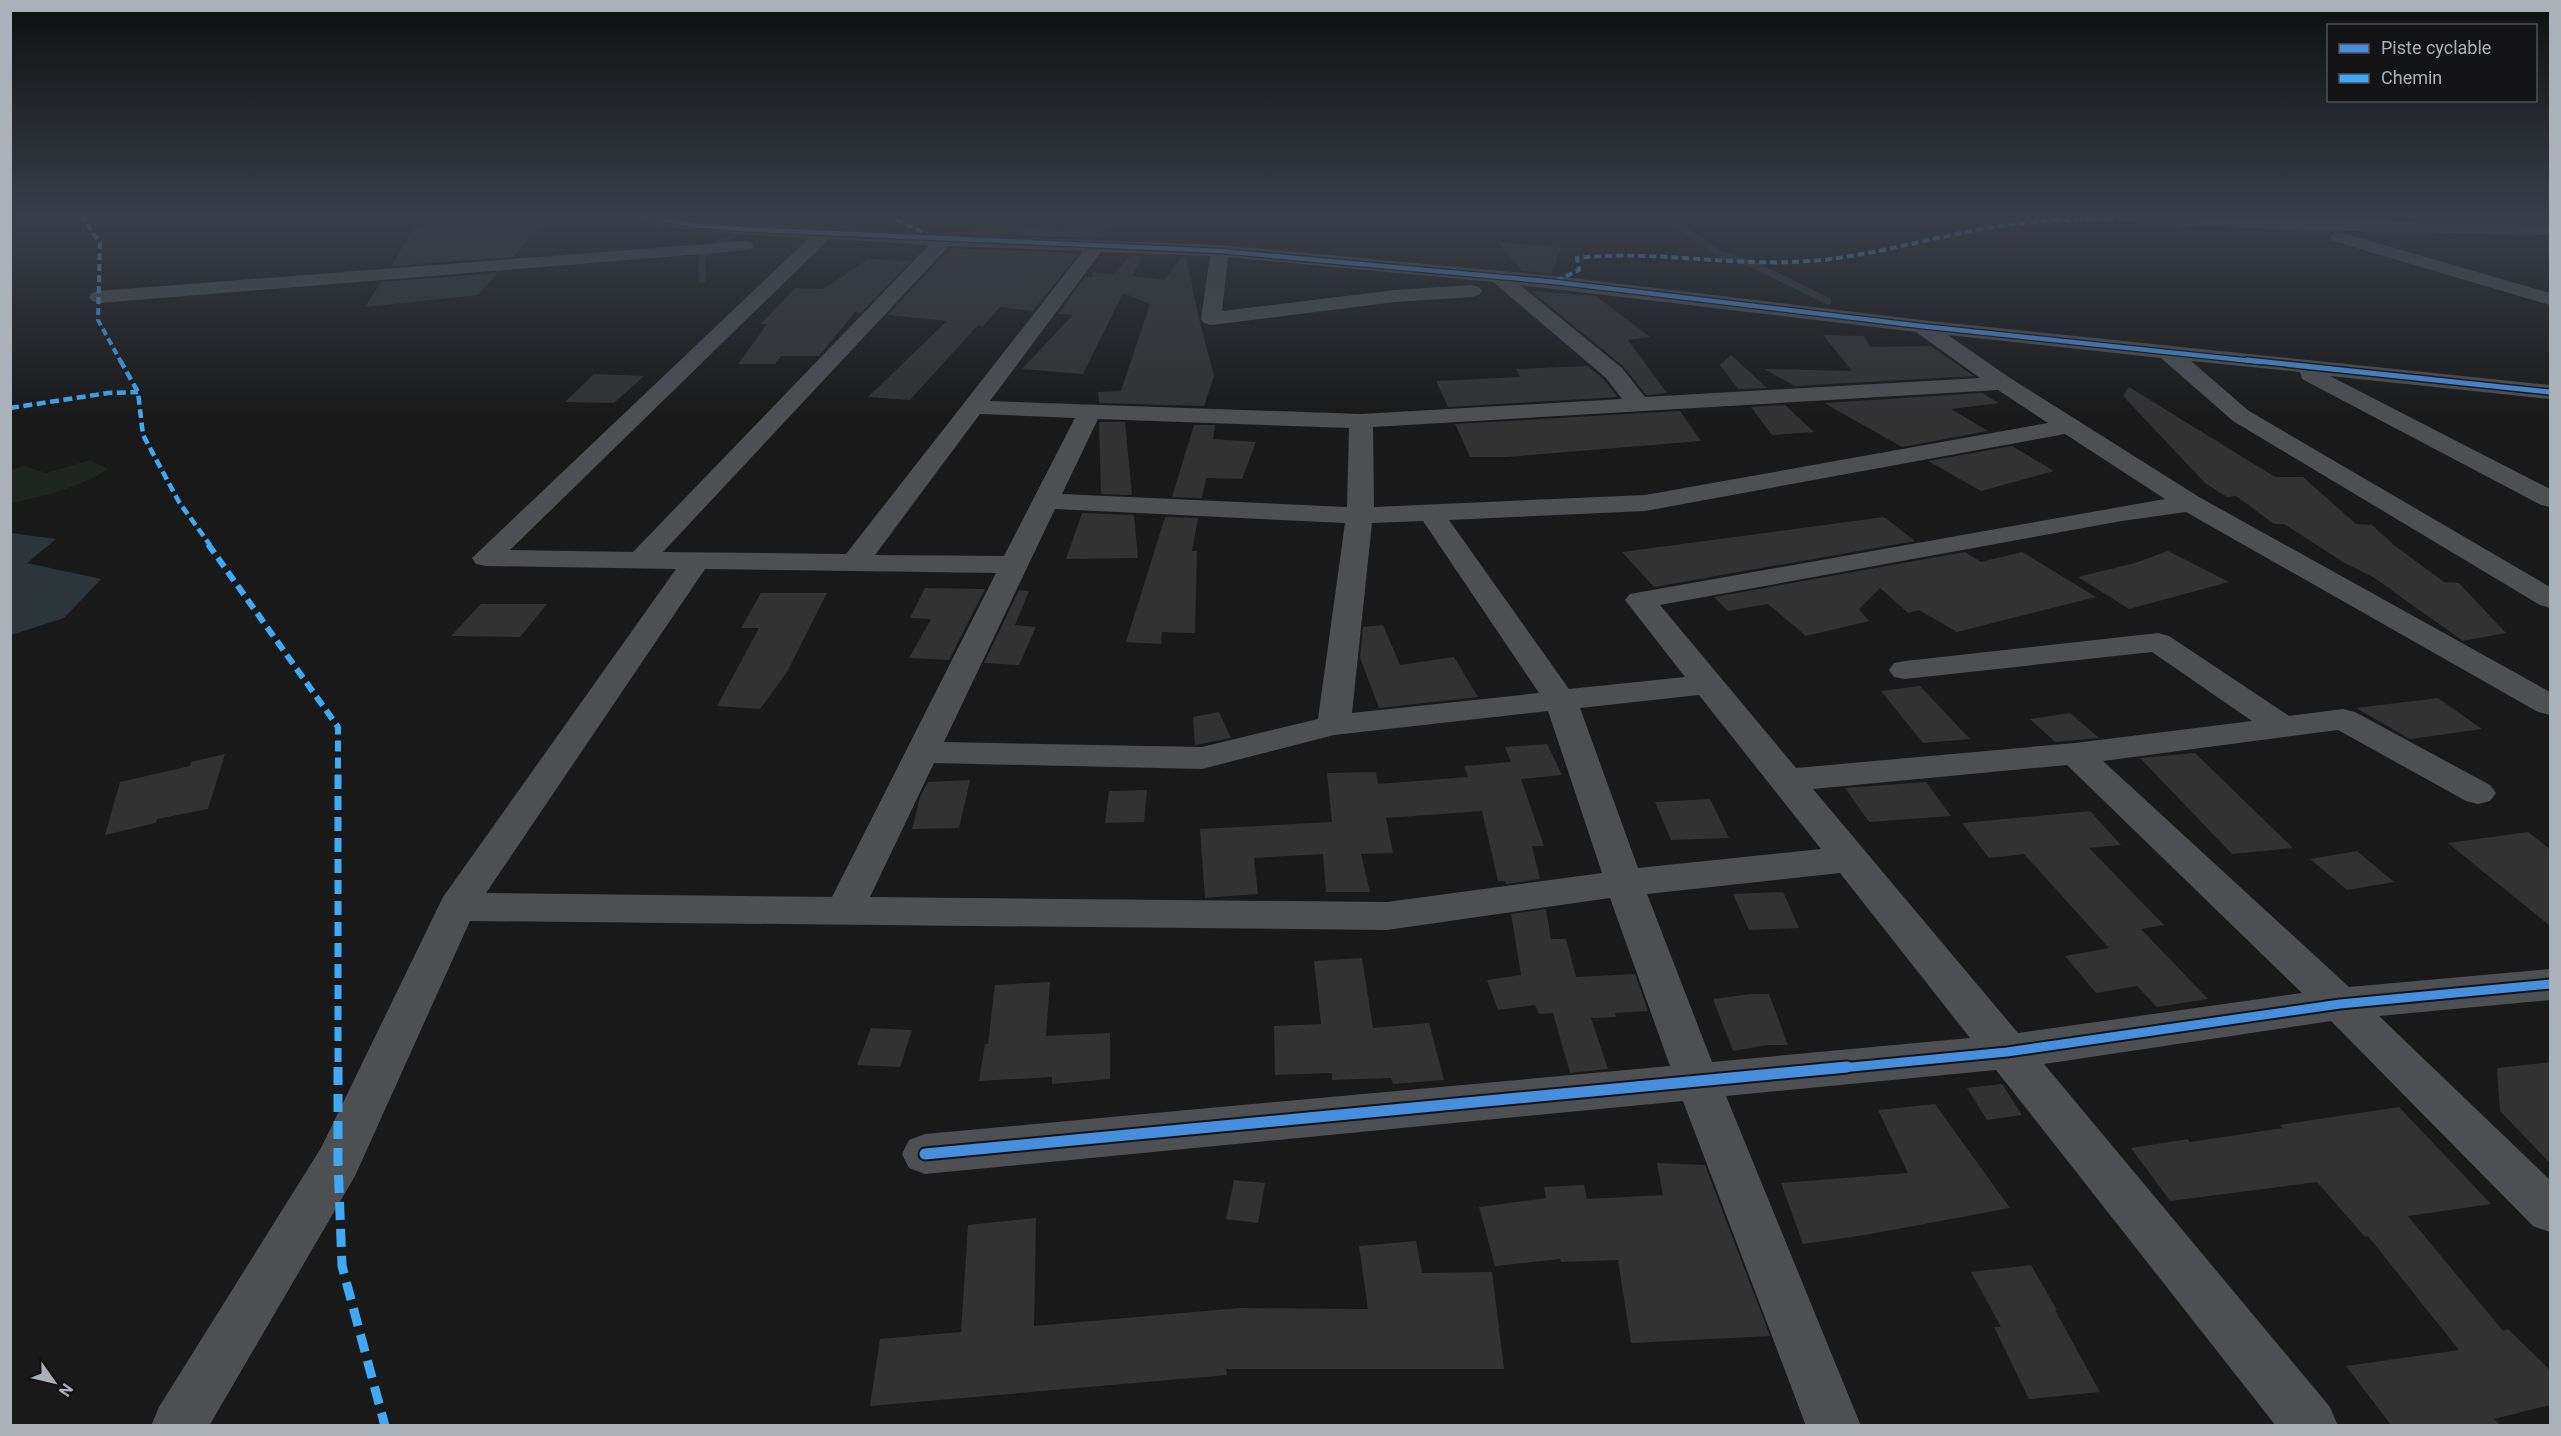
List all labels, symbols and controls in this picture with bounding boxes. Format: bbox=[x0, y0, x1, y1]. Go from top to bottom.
legend bbox=[2327, 24, 2537, 102]
text: Piste cyclable bbox=[2381, 37, 2491, 58]
text: Chemin bbox=[2381, 67, 2442, 88]
north arrow bbox=[24, 1352, 84, 1412]
text: N bbox=[55, 1380, 77, 1400]

